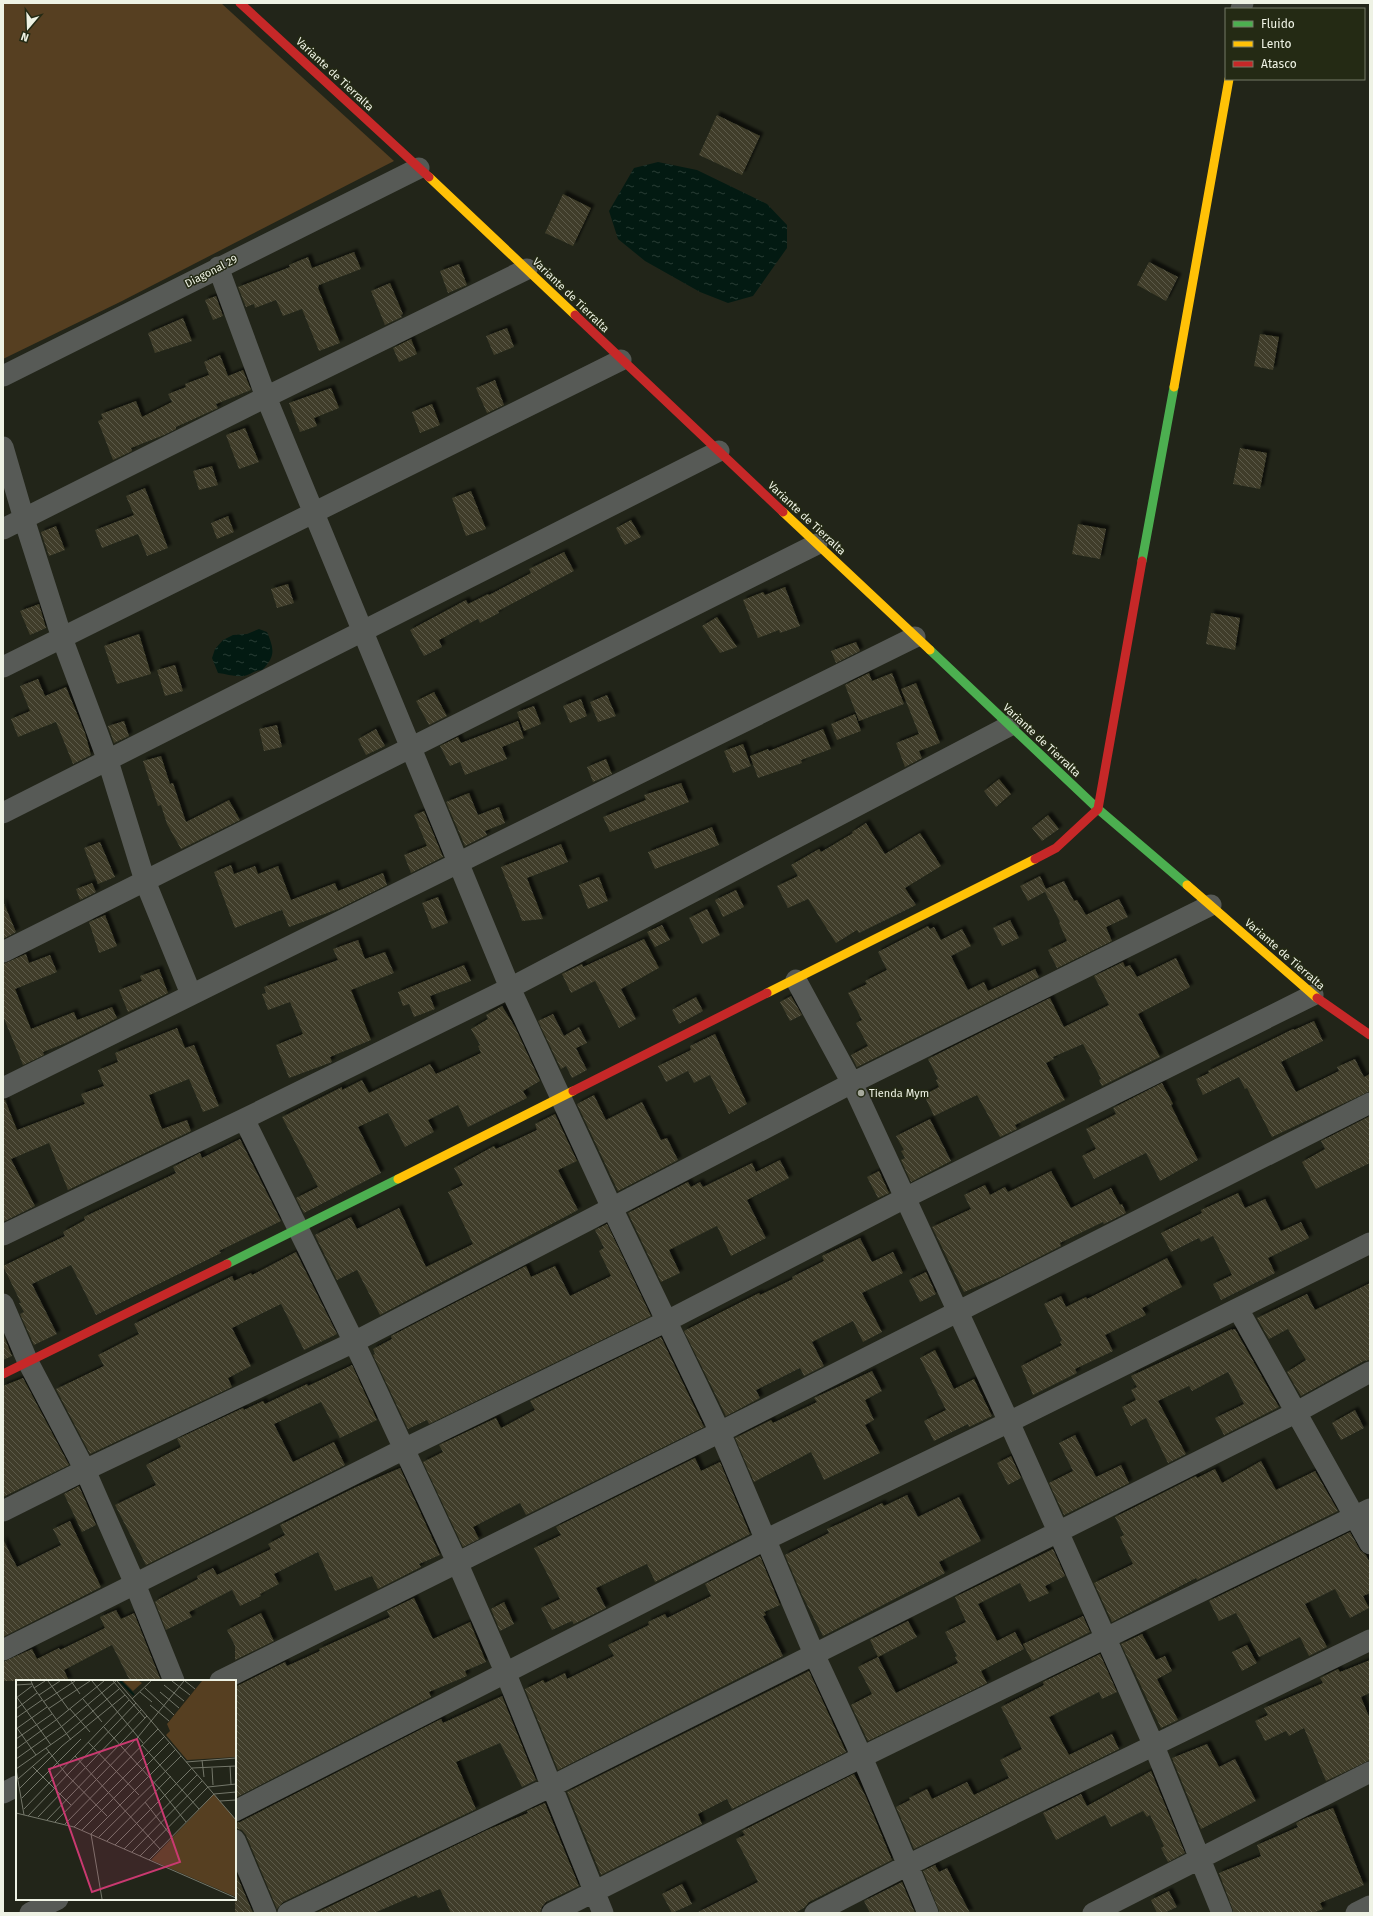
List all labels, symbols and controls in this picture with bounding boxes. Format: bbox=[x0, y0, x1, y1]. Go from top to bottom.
north arrow bbox=[8, 8, 48, 48]
legend bbox=[1225, 8, 1365, 80]
text: Fluido bbox=[1261, 17, 1295, 31]
text: N bbox=[19, 30, 30, 44]
street label: Variante de Tierralta bbox=[293, 35, 376, 114]
text: Lento bbox=[1261, 37, 1291, 51]
text: Atasco bbox=[1261, 57, 1297, 71]
street label: Diagonal 29 bbox=[183, 252, 240, 290]
street label: Variante de Tierralta bbox=[530, 255, 612, 335]
street label: Variante de Tierralta bbox=[765, 479, 848, 558]
street label: Variante de Tierralta bbox=[1000, 701, 1083, 780]
street label: Variante de Tierralta bbox=[1242, 916, 1327, 993]
place label: Tienda Mym bbox=[869, 1087, 929, 1100]
marker: Tienda Mym bbox=[856, 1088, 866, 1098]
inset map bbox=[16, 1680, 236, 1900]

